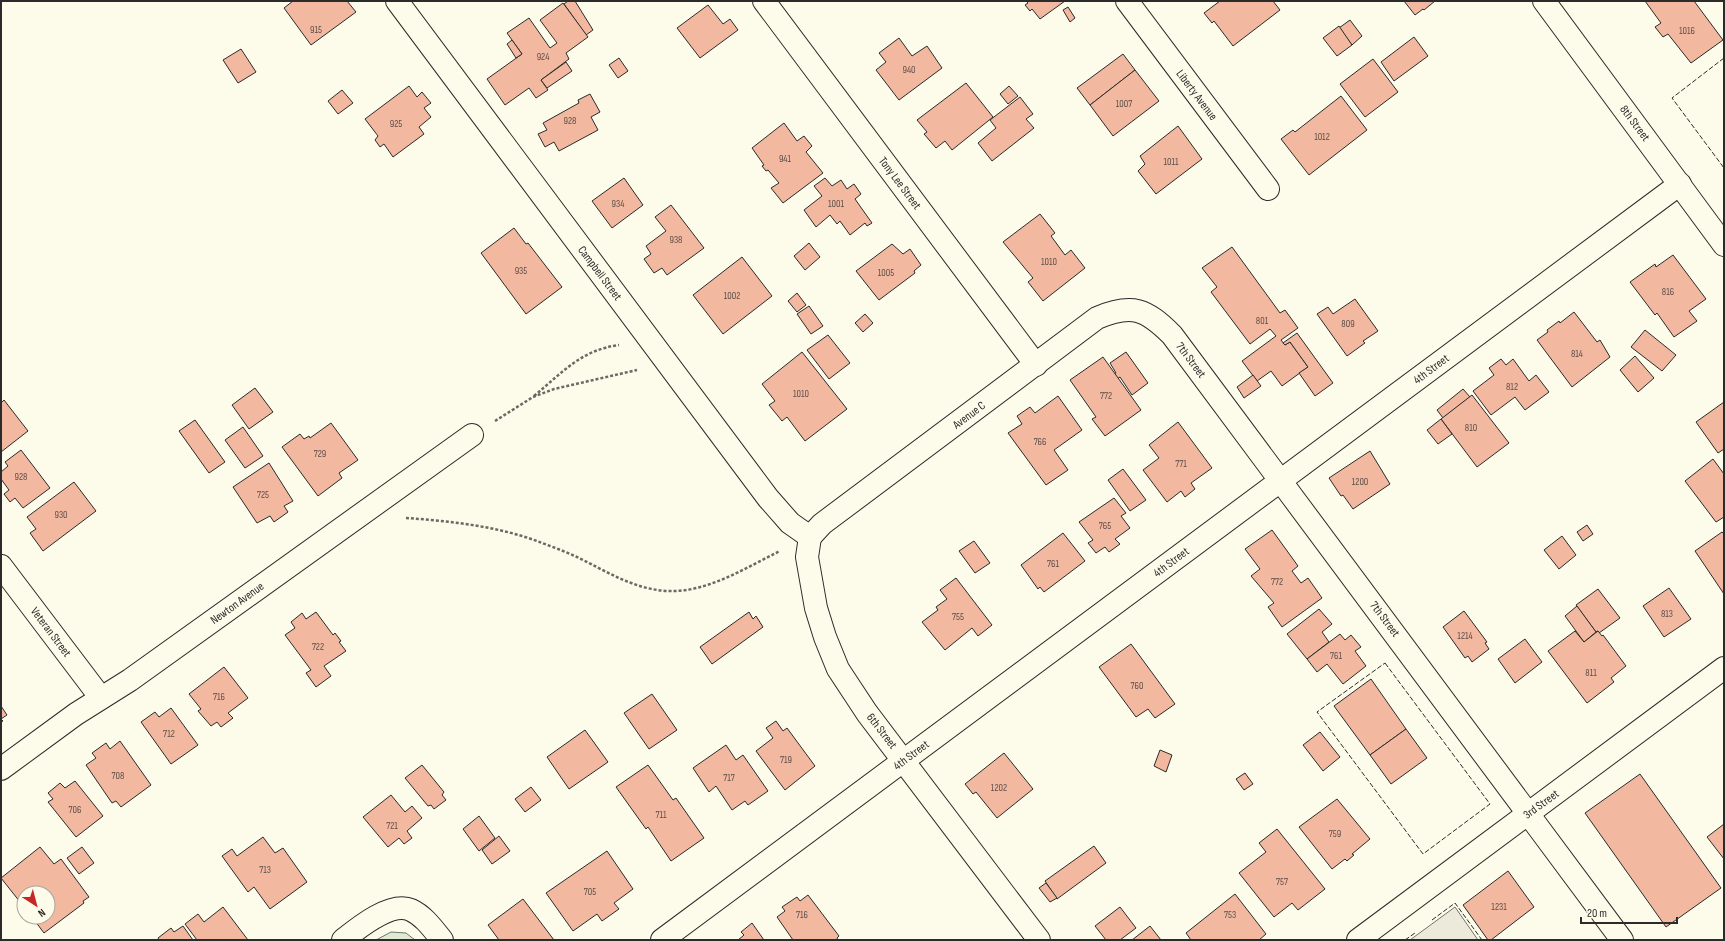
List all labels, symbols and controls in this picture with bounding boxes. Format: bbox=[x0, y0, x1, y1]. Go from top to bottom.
house number: 915 bbox=[310, 24, 322, 36]
house number: 1016 bbox=[1679, 25, 1695, 37]
house number: 924 bbox=[537, 51, 549, 63]
house number: 940 bbox=[902, 64, 916, 76]
street label: Liberty Avenue bbox=[1173, 67, 1221, 124]
house number: 1007 bbox=[1116, 98, 1132, 110]
street label: 8th Street bbox=[1616, 102, 1653, 145]
house number: 928 bbox=[564, 115, 576, 127]
house number: 925 bbox=[390, 118, 402, 130]
house number: 1012 bbox=[1314, 131, 1330, 143]
house number: 941 bbox=[779, 153, 792, 165]
street label: Tony Lee Street bbox=[875, 154, 924, 213]
house number: 1011 bbox=[1164, 156, 1179, 168]
house number: 934 bbox=[612, 198, 624, 210]
house number: 1001 bbox=[828, 198, 844, 210]
house number: 938 bbox=[670, 234, 683, 246]
street label: Campbell Street bbox=[574, 243, 625, 304]
house number: 1010 bbox=[1041, 256, 1057, 268]
house number: 935 bbox=[515, 265, 527, 277]
house number: 1005 bbox=[878, 267, 894, 279]
house number: 816 bbox=[1662, 286, 1674, 298]
house number: 1002 bbox=[724, 290, 740, 302]
house number: 801 bbox=[1256, 315, 1269, 327]
house number: 809 bbox=[1341, 318, 1355, 330]
street label: 7th Street bbox=[1172, 339, 1209, 381]
house number: 814 bbox=[1571, 348, 1583, 360]
street label: 4th Street bbox=[1410, 351, 1452, 388]
house number: 812 bbox=[1506, 381, 1518, 393]
house number: 1010 bbox=[793, 388, 809, 400]
house number: 772 bbox=[1100, 390, 1112, 402]
street label: Avenue C bbox=[949, 398, 989, 433]
house number: 810 bbox=[1465, 422, 1477, 434]
house number: 766 bbox=[1034, 436, 1046, 448]
house number: 729 bbox=[314, 448, 326, 460]
house number: 771 bbox=[1175, 458, 1187, 470]
house number: 928 bbox=[15, 471, 27, 483]
house number: 1200 bbox=[1352, 476, 1368, 488]
house number: 725 bbox=[257, 489, 269, 501]
house number: 930 bbox=[54, 509, 68, 521]
house number: 765 bbox=[1099, 520, 1111, 532]
street label: 4th Street bbox=[1150, 544, 1192, 581]
house number: 761 bbox=[1047, 558, 1059, 570]
house number: 772 bbox=[1271, 576, 1283, 588]
street label: Newton Avenue bbox=[208, 579, 267, 628]
street label: 7th Street bbox=[1366, 598, 1403, 640]
street label: Veteran Street bbox=[27, 604, 74, 660]
house number: 813 bbox=[1661, 608, 1673, 620]
house number: 755 bbox=[952, 611, 964, 623]
house number: 1214 bbox=[1457, 630, 1473, 642]
house number: 722 bbox=[312, 641, 324, 653]
house number: 761 bbox=[1330, 650, 1342, 662]
house number: 811 bbox=[1585, 667, 1597, 679]
house number: 760 bbox=[1131, 680, 1143, 692]
house number: 716 bbox=[213, 691, 225, 703]
street label: 6th Street bbox=[863, 710, 900, 752]
house number: 712 bbox=[163, 728, 175, 740]
street label: 4th Street bbox=[890, 737, 932, 774]
house number: 719 bbox=[780, 754, 792, 766]
house number: 708 bbox=[112, 770, 124, 782]
house number: 717 bbox=[723, 772, 735, 784]
house number: 1202 bbox=[991, 782, 1007, 794]
street label: 3rd Street bbox=[1520, 786, 1562, 822]
house number: 706 bbox=[69, 804, 81, 816]
house number: 711 bbox=[655, 809, 667, 821]
house number: 721 bbox=[386, 820, 398, 832]
house number: 759 bbox=[1329, 828, 1341, 840]
house number: 713 bbox=[259, 864, 271, 876]
house number: 757 bbox=[1276, 876, 1288, 888]
north arrow bbox=[16, 885, 56, 925]
house number: 705 bbox=[584, 886, 596, 898]
scale bar bbox=[1581, 899, 1677, 925]
house number: 1231 bbox=[1491, 901, 1507, 913]
text: N bbox=[35, 906, 48, 920]
text: 20 m bbox=[1587, 906, 1607, 921]
house number: 716 bbox=[796, 909, 808, 921]
house number: 753 bbox=[1224, 909, 1236, 921]

